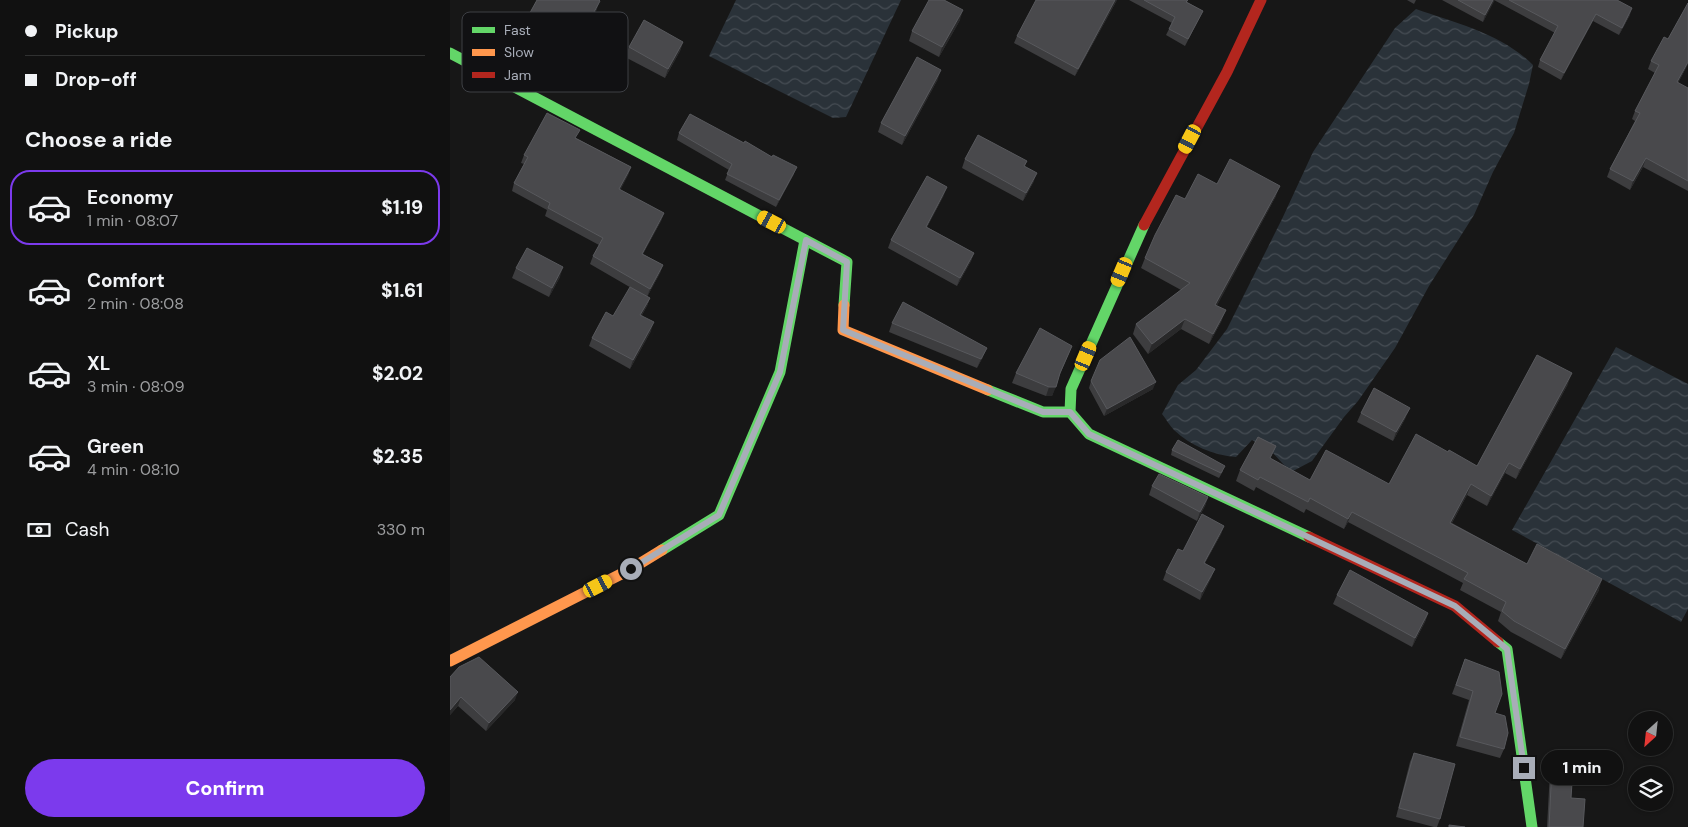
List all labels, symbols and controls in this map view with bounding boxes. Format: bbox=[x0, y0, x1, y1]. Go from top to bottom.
legend bbox=[462, 12, 628, 92]
text: Pickup bbox=[55, 19, 119, 44]
text: Fast bbox=[504, 21, 531, 39]
text: Slow bbox=[504, 43, 534, 61]
text: Jam bbox=[504, 66, 531, 84]
text: Drop-off bbox=[55, 67, 137, 92]
car bbox=[1176, 122, 1203, 156]
text: Choose a ride bbox=[25, 125, 173, 154]
icon: car bbox=[27, 185, 72, 230]
text: Economy bbox=[87, 185, 174, 210]
text: $1.19 bbox=[381, 195, 423, 220]
car bbox=[755, 208, 788, 236]
text: 1 min · 08:07 bbox=[87, 210, 178, 231]
car bbox=[1109, 255, 1134, 289]
icon: car bbox=[27, 268, 72, 313]
text: Comfort bbox=[87, 268, 165, 293]
text: $1.61 bbox=[381, 278, 423, 303]
text: 2 min · 08:08 bbox=[87, 293, 184, 314]
car bbox=[1073, 339, 1098, 373]
icon: car bbox=[27, 351, 72, 396]
text: XL bbox=[87, 351, 110, 376]
text: $2.02 bbox=[372, 361, 423, 386]
text: 3 min · 08:09 bbox=[87, 376, 185, 397]
icon: car bbox=[27, 434, 72, 479]
text: Green bbox=[87, 434, 144, 459]
text: $2.35 bbox=[372, 444, 423, 469]
text: 4 min · 08:10 bbox=[87, 459, 180, 480]
icon: cash bbox=[25, 516, 53, 544]
text: Cash bbox=[65, 517, 109, 542]
text: 330 m bbox=[377, 519, 425, 540]
route start bbox=[620, 558, 642, 580]
car bbox=[581, 573, 614, 599]
north arrow bbox=[1628, 711, 1672, 756]
map controls bbox=[1628, 711, 1673, 811]
callout: 1 min bbox=[1542, 750, 1624, 786]
route end bbox=[1513, 757, 1535, 779]
text: 1 min bbox=[1562, 757, 1602, 778]
button: Confirm bbox=[25, 759, 425, 817]
button: layers bbox=[1628, 766, 1673, 811]

